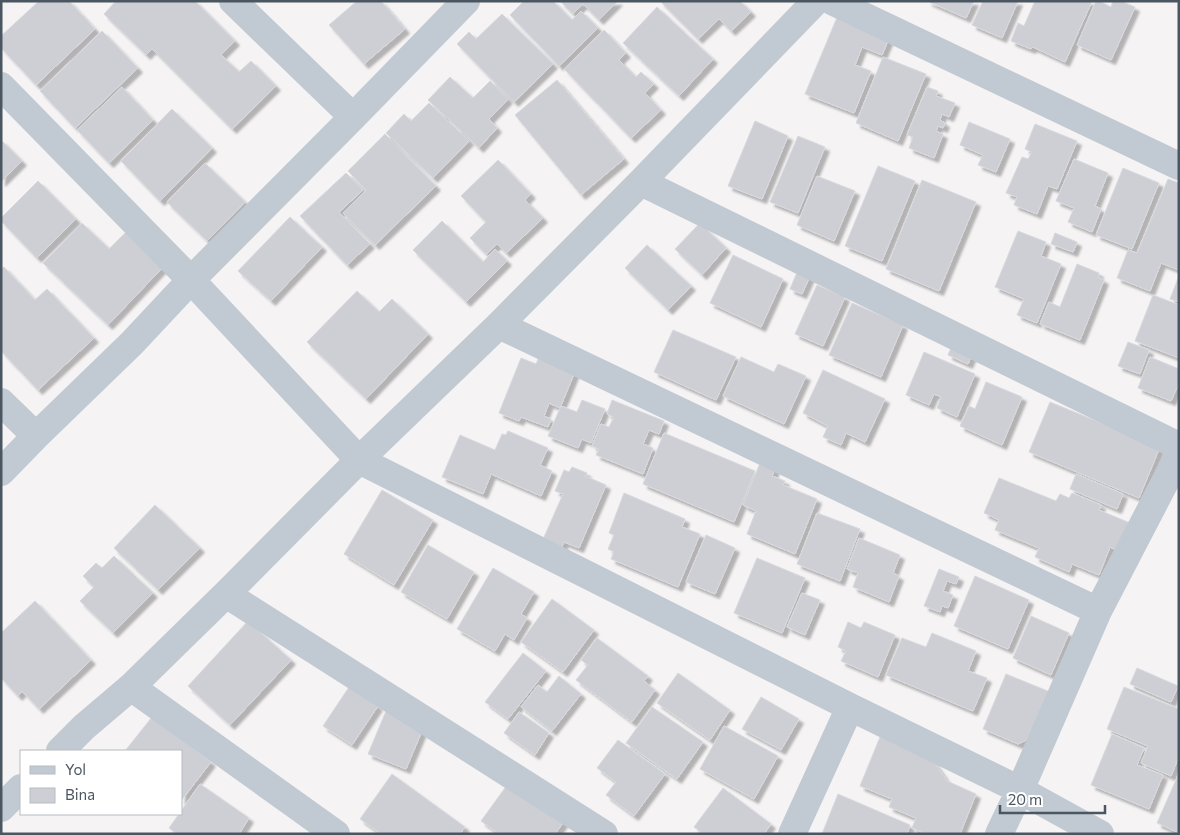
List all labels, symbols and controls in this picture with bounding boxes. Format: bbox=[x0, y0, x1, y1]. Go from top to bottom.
legend bbox=[20, 750, 182, 815]
text: Yol bbox=[65, 760, 86, 778]
scale bar bbox=[1000, 782, 1105, 814]
text: Bina bbox=[65, 785, 95, 803]
text: 20 m bbox=[1008, 790, 1042, 808]

